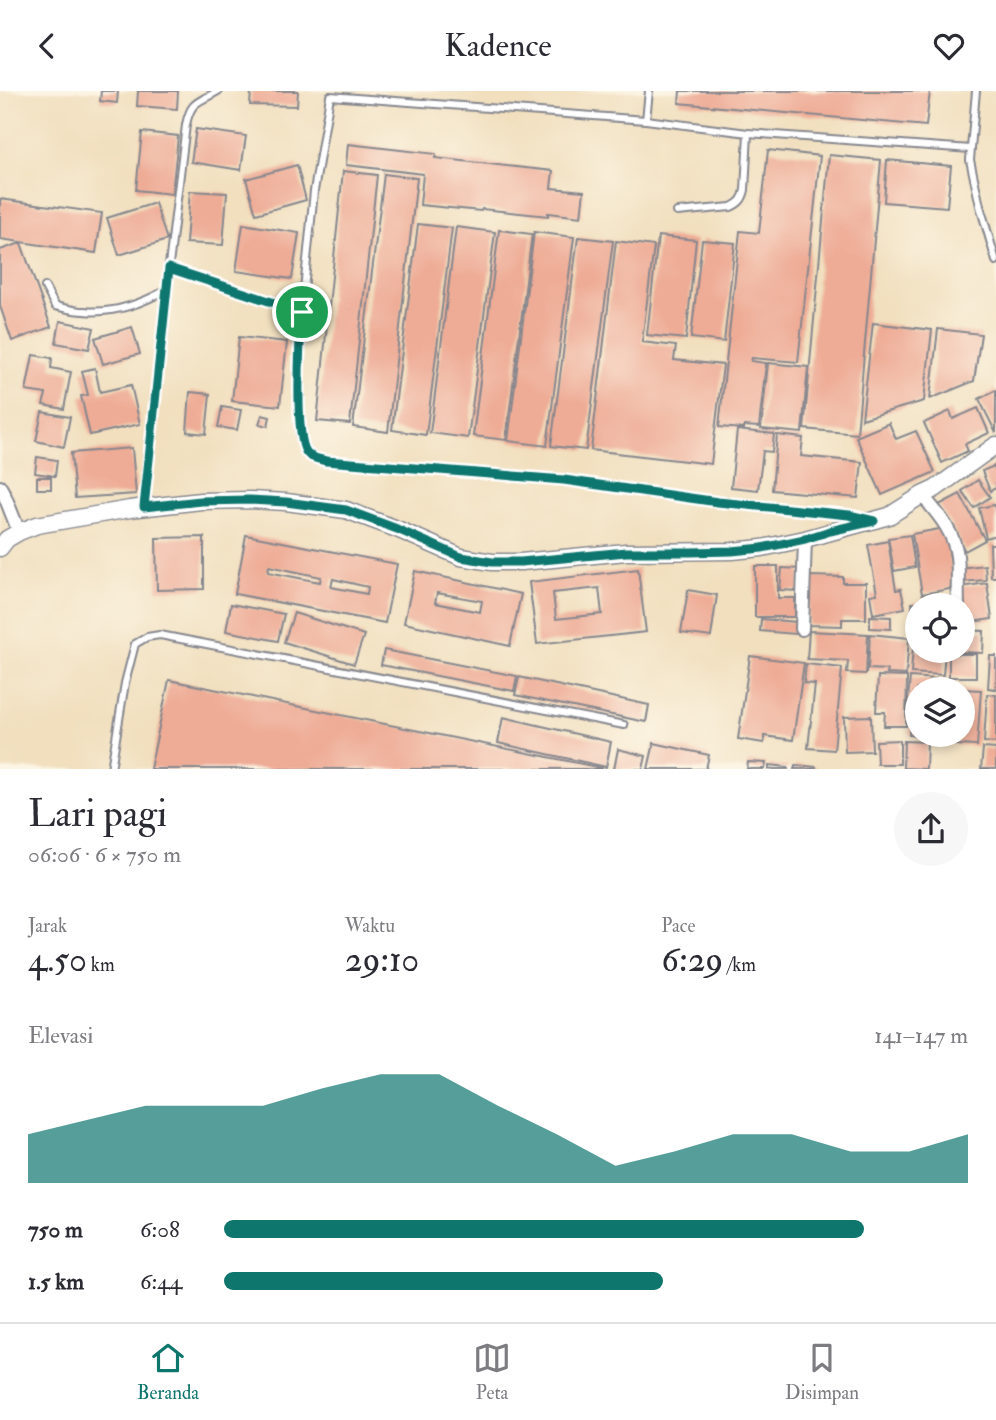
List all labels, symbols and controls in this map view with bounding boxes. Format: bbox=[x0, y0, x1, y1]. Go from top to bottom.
text: Kadence bbox=[444, 26, 552, 66]
icon: back bbox=[28, 27, 66, 65]
icon: heart bbox=[930, 27, 968, 65]
pin bbox=[272, 282, 332, 342]
icon: arrive bbox=[283, 293, 321, 331]
map controls bbox=[905, 593, 975, 747]
button: locate bbox=[905, 593, 975, 663]
button: layers bbox=[905, 677, 975, 747]
text: Lari pagi bbox=[28, 790, 167, 838]
button: share bbox=[894, 792, 968, 866]
text: 06:06 · 6 × 750 m bbox=[28, 840, 181, 869]
text: Jarak bbox=[28, 914, 67, 938]
text: Waktu bbox=[345, 914, 395, 938]
text: Pace bbox=[661, 914, 695, 938]
text: 4.50 bbox=[28, 938, 87, 982]
text: 29:10 bbox=[345, 938, 419, 982]
text: 6:29 bbox=[661, 938, 723, 982]
text: km bbox=[87, 953, 115, 977]
text: /km bbox=[723, 953, 756, 977]
text: Elevasi bbox=[28, 1021, 93, 1050]
text: 141–147 m bbox=[874, 1021, 968, 1050]
text: 750 m bbox=[28, 1215, 83, 1244]
text: 6:08 bbox=[140, 1215, 180, 1244]
text: 1.5 km bbox=[28, 1267, 84, 1296]
text: 6:44 bbox=[140, 1267, 182, 1296]
tab: Beranda bbox=[137, 1339, 199, 1405]
tab: Peta bbox=[473, 1339, 511, 1405]
tab: Disimpan bbox=[785, 1339, 859, 1405]

